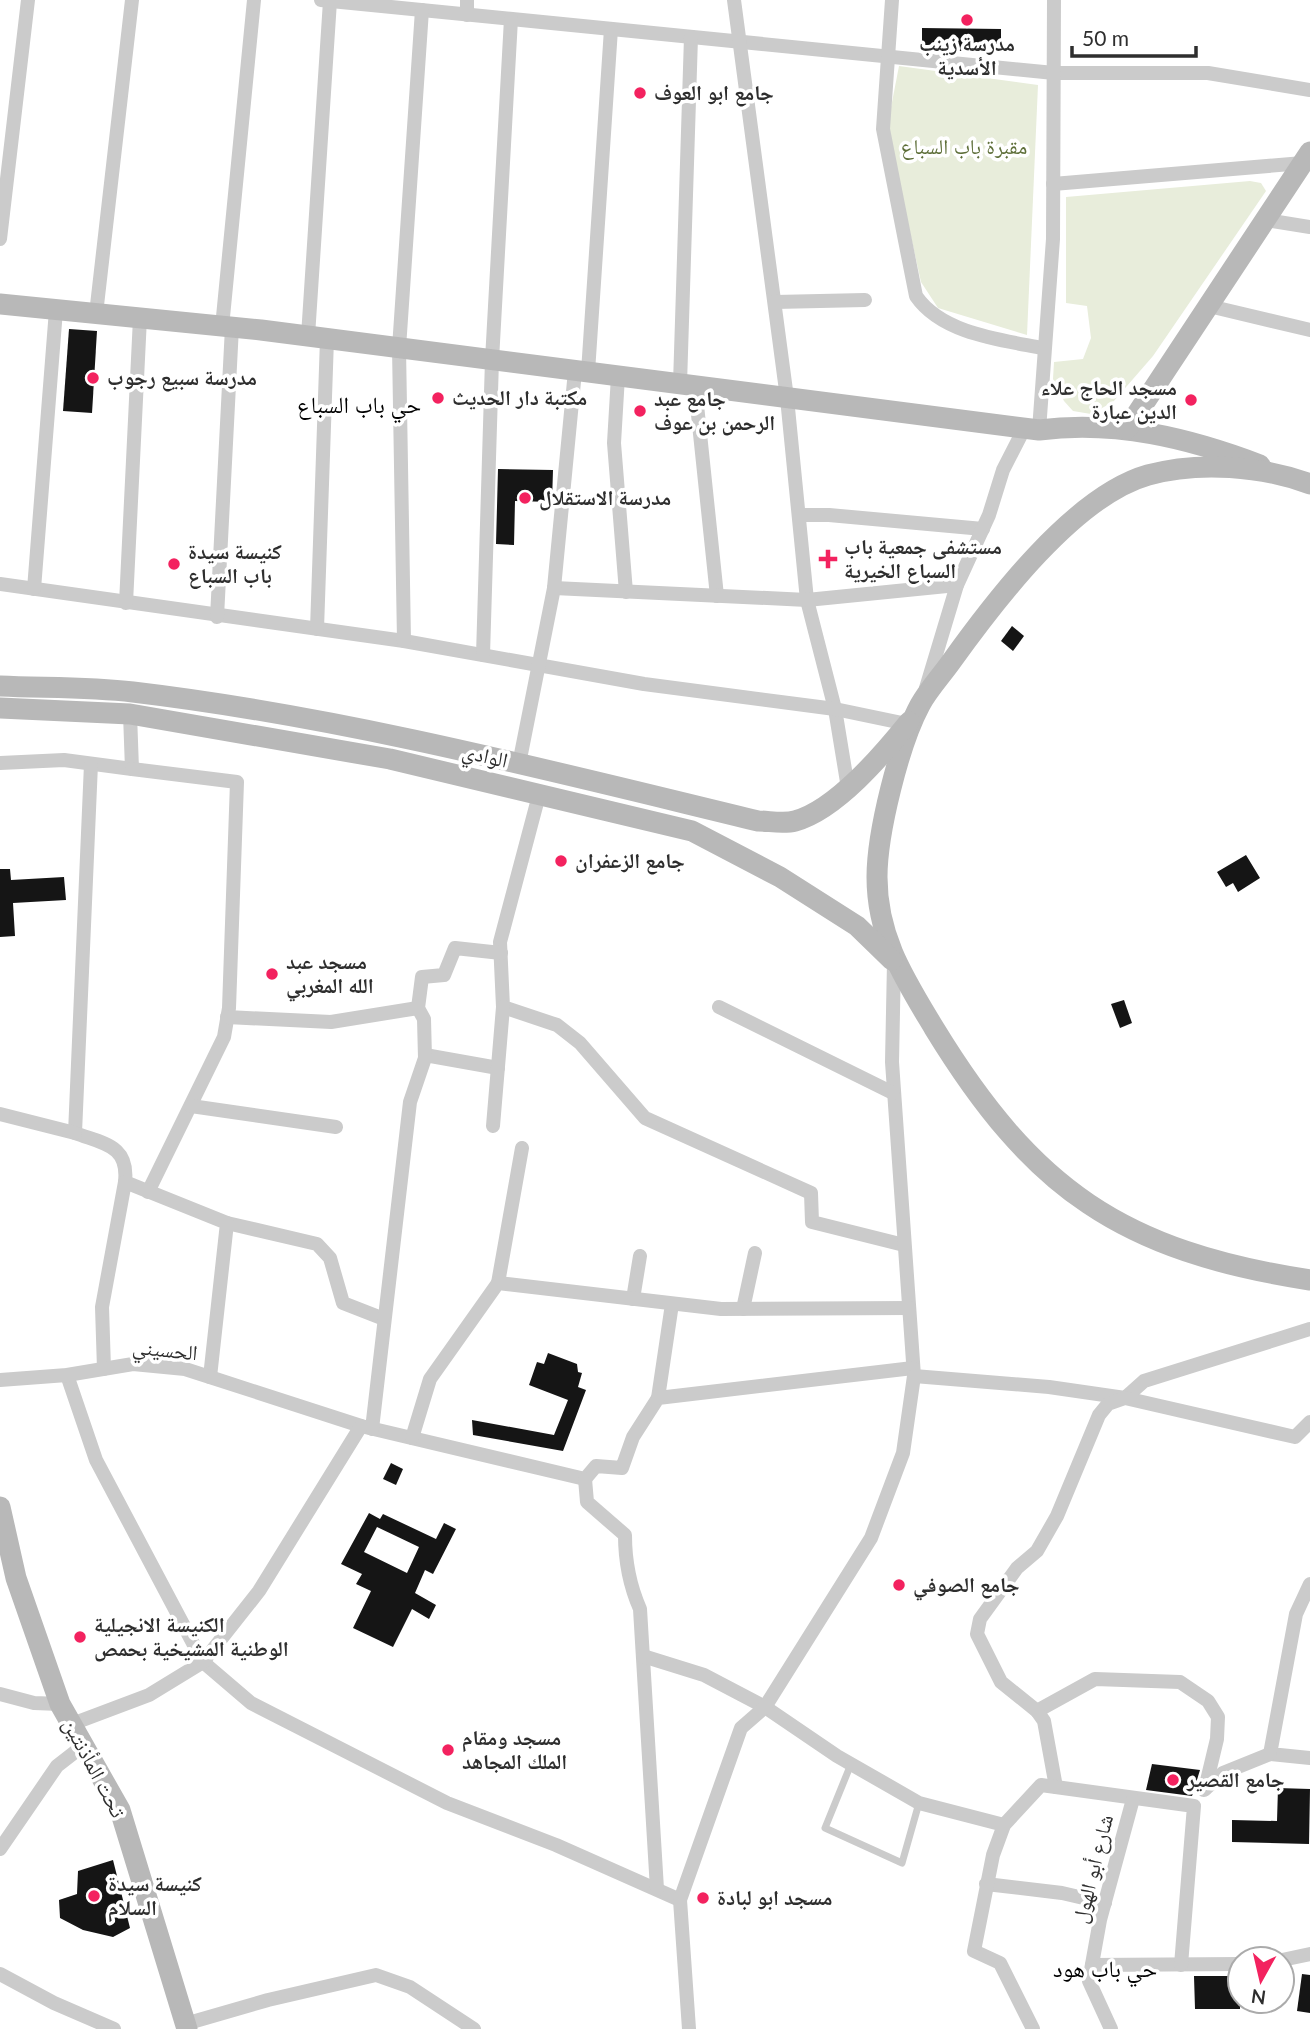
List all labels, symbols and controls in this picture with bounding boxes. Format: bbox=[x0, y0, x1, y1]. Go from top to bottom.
marker: مدرسة زينب الأسدية bbox=[959, 12, 975, 28]
scale bar bbox=[1072, 14, 1196, 58]
text: 50 m bbox=[1082, 25, 1129, 50]
place label: مدرسة زينب الأسدية bbox=[919, 30, 1015, 80]
place label: جامع ابو العوف bbox=[654, 79, 774, 107]
marker: جامع ابو العوف bbox=[632, 85, 648, 101]
park label: مقبرة باب السباع bbox=[901, 133, 1027, 160]
place label: مدرسة سبيع رجوب bbox=[107, 364, 257, 392]
marker: مدرسة سبيع رجوب bbox=[85, 370, 101, 386]
place label: مسجد الحاج علاء الدين عبارة bbox=[1041, 374, 1177, 425]
place label: مكتبة دار الحديث bbox=[452, 384, 587, 410]
place label: جامع عبد الرحمن بن عوف bbox=[654, 385, 775, 436]
district label: حي باب السباع bbox=[297, 390, 421, 424]
marker: مكتبة دار الحديث bbox=[430, 390, 446, 406]
marker: مسجد الحاج علاء الدين عبارة bbox=[1183, 392, 1199, 408]
marker: جامع عبد الرحمن بن عوف bbox=[632, 403, 648, 419]
place label: مدرسة الاستقلال bbox=[539, 484, 671, 511]
marker: مدرسة الاستقلال bbox=[517, 490, 533, 506]
place label: مستشفى جمعية باب السباع الخيرية bbox=[844, 533, 1002, 584]
place label: كنيسة سيدة باب السباع bbox=[188, 538, 282, 589]
marker: مستشفى جمعية باب السباع الخيرية bbox=[818, 549, 838, 569]
marker: كنيسة سيدة باب السباع bbox=[166, 556, 182, 572]
street label: الوادي bbox=[459, 737, 511, 777]
place label: جامع الزعفران bbox=[575, 847, 685, 875]
marker: جامع الزعفران bbox=[553, 853, 569, 869]
place label: مسجد عبد الله المغربي bbox=[286, 948, 374, 1002]
marker: مسجد عبد الله المغربي bbox=[264, 966, 280, 982]
street label: الحسيني bbox=[131, 1333, 199, 1370]
place label: جامع الصوفي bbox=[913, 1571, 1020, 1601]
marker: جامع الصوفي bbox=[891, 1577, 907, 1593]
place label: الكنيسة الانجيلية الوطنية المشيخية بحمص bbox=[94, 1611, 289, 1662]
marker: الكنيسة الانجيلية الوطنية المشيخية بحمص bbox=[72, 1629, 88, 1645]
street label: تحت المأذنتين bbox=[57, 1713, 132, 1822]
place label: مسجد ومقام الملك المجاهد bbox=[462, 1724, 567, 1773]
marker: مسجد ومقام الملك المجاهد bbox=[440, 1742, 456, 1758]
place label: جامع القصير bbox=[1186, 1766, 1285, 1794]
marker: جامع القصير bbox=[1165, 1772, 1181, 1788]
street label: شارع أبو الهول bbox=[1066, 1812, 1119, 1926]
place label: كنيسة سيدة السلام bbox=[108, 1870, 202, 1922]
place label: مسجد ابو لبادة bbox=[717, 1884, 833, 1910]
marker: كنيسة سيدة السلام bbox=[86, 1888, 102, 1904]
marker: مسجد ابو لبادة bbox=[695, 1890, 711, 1906]
north arrow bbox=[1226, 1945, 1296, 2015]
district label: حي باب هود bbox=[1053, 1954, 1157, 1988]
text: N bbox=[1250, 1985, 1267, 2010]

